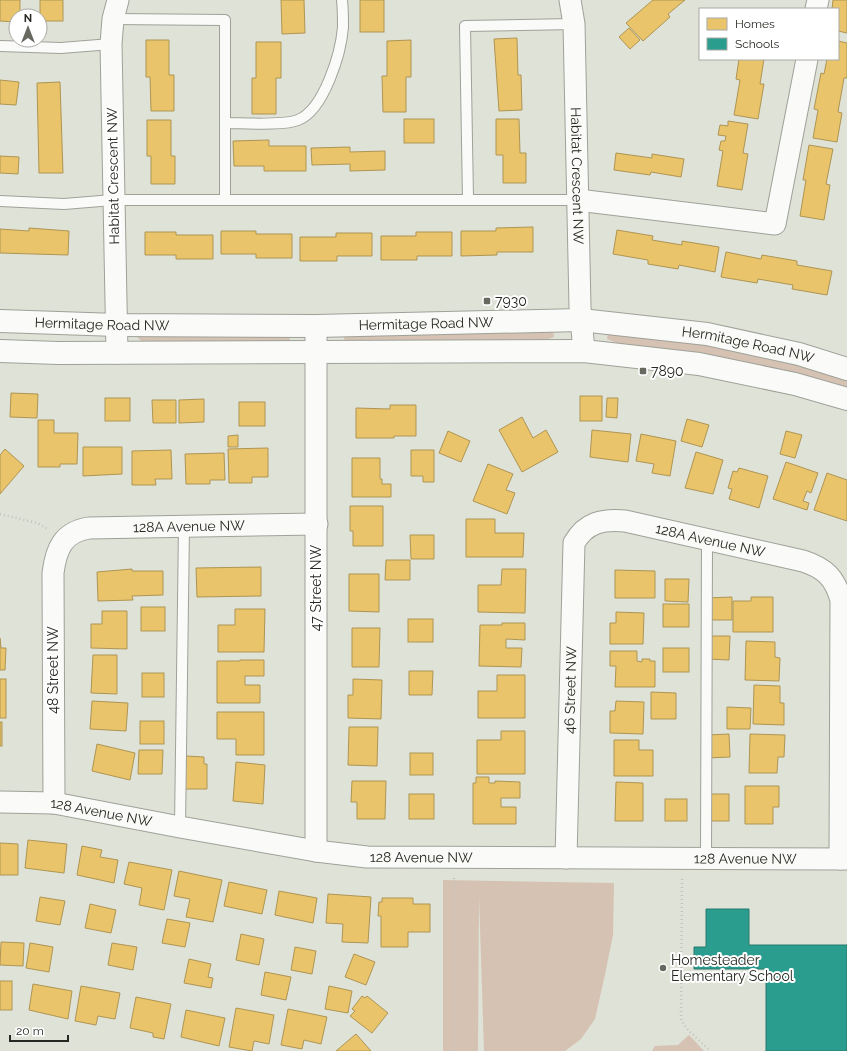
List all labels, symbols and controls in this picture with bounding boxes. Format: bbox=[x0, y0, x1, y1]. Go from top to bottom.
north arrow bbox=[8, 8, 48, 48]
legend bbox=[699, 8, 839, 60]
text: N bbox=[24, 12, 32, 25]
text: Homes bbox=[735, 17, 775, 31]
text: Schools bbox=[735, 37, 779, 51]
street label: Habitat Crescent NW bbox=[104, 107, 122, 245]
street label: Habitat Crescent NW bbox=[568, 107, 587, 245]
place label: 7930 bbox=[495, 293, 527, 309]
marker: 7930 bbox=[482, 296, 492, 306]
street label: Hermitage Road NW bbox=[34, 314, 170, 333]
street label: Hermitage Road NW bbox=[358, 314, 494, 333]
street label: Hermitage Road NW bbox=[681, 323, 816, 366]
place label: 7890 bbox=[651, 363, 684, 379]
marker: 7890 bbox=[638, 366, 648, 376]
street label: 128A Avenue NW bbox=[133, 517, 245, 535]
street label: 128A Avenue NW bbox=[654, 520, 767, 560]
street label: 47 Street NW bbox=[308, 544, 324, 631]
street label: 48 Street NW bbox=[45, 626, 61, 714]
street label: 46 Street NW bbox=[561, 646, 579, 734]
street label: 128 Avenue NW bbox=[50, 795, 154, 830]
street label: 128 Avenue NW bbox=[370, 849, 473, 865]
street label: 128 Avenue NW bbox=[694, 850, 797, 867]
place label: Homesteader Elementary School bbox=[671, 952, 794, 984]
marker: Homesteader Elementary School bbox=[658, 963, 668, 973]
scale bar bbox=[10, 1017, 68, 1043]
text: 20 m bbox=[16, 1024, 44, 1038]

